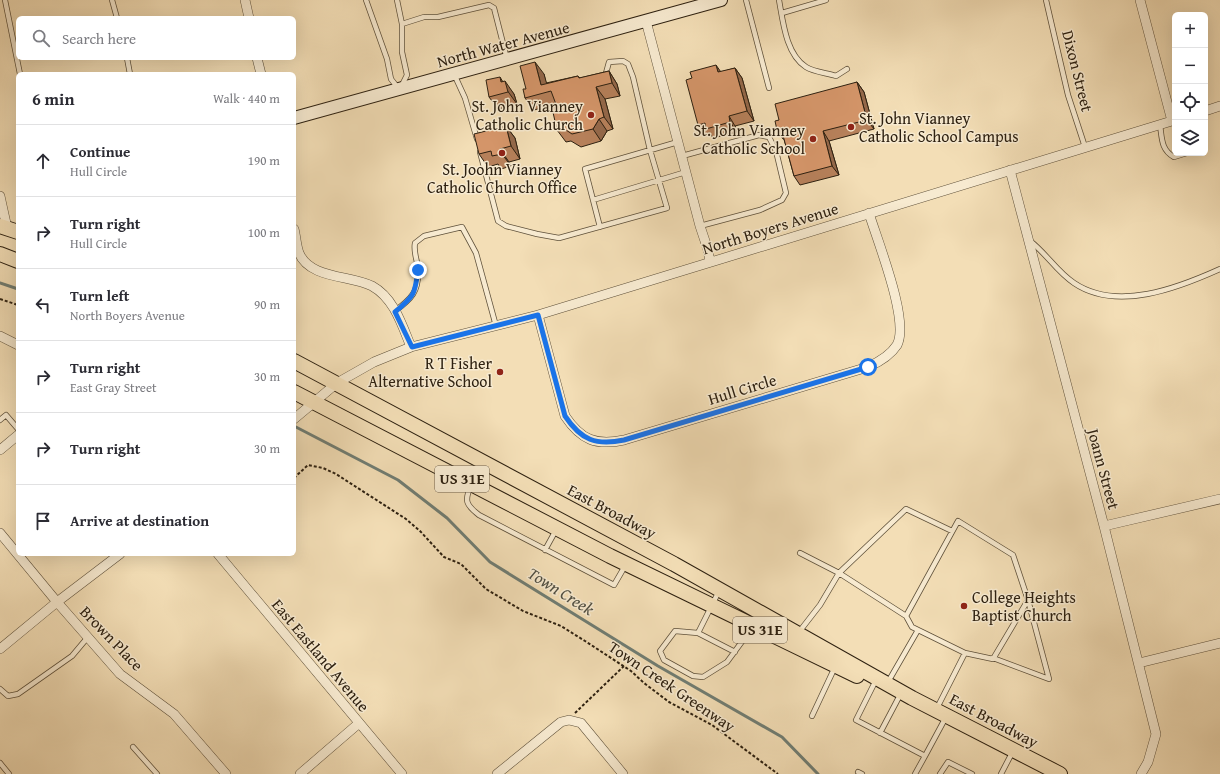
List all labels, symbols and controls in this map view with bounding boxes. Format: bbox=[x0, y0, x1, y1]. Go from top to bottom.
map controls bbox=[1172, 12, 1208, 156]
button: + bbox=[1172, 12, 1208, 48]
street label: North Water Avenue bbox=[434, 15, 572, 73]
search box bbox=[16, 16, 296, 60]
icon: search bbox=[30, 27, 52, 49]
text: Search here bbox=[62, 28, 136, 49]
street label: Dixon Street bbox=[1056, 28, 1100, 115]
button: − bbox=[1172, 48, 1208, 84]
button: locate bbox=[1172, 84, 1208, 120]
text: 6 min bbox=[32, 86, 74, 111]
text: Walk · 440 m bbox=[213, 89, 280, 108]
place label: St. John Vianney Catholic Church bbox=[471, 94, 583, 136]
place label: St. John Vianney Catholic School Campus bbox=[859, 106, 1019, 148]
marker: St. John Vianney Catholic Church bbox=[586, 110, 596, 120]
place label: St. John Vianney Catholic School bbox=[693, 118, 806, 160]
button: layers bbox=[1172, 120, 1208, 156]
marker: St. John Vianney Catholic School Campus bbox=[846, 122, 856, 132]
marker: St. John Vianney Catholic School bbox=[808, 134, 818, 144]
text: Continue bbox=[70, 141, 131, 162]
marker: St. Joohn Vianney Catholic Church Office bbox=[497, 148, 507, 158]
icon: ahead bbox=[32, 150, 54, 172]
text: 190 m bbox=[248, 151, 280, 170]
place label: St. Joohn Vianney Catholic Church Office bbox=[427, 157, 577, 199]
text: Hull Circle bbox=[70, 162, 127, 181]
street label: North Boyers Avenue bbox=[699, 196, 841, 260]
text: Turn right bbox=[70, 213, 141, 234]
icon: right bbox=[32, 222, 54, 244]
text: 100 m bbox=[248, 223, 280, 242]
text: Hull Circle bbox=[70, 234, 127, 253]
route end bbox=[409, 261, 427, 279]
text: Turn left bbox=[70, 285, 129, 306]
icon: left bbox=[32, 294, 54, 316]
text: 90 m bbox=[254, 295, 280, 314]
text: North Boyers Avenue bbox=[70, 306, 185, 325]
place label: R T Fisher Alternative School bbox=[368, 351, 493, 393]
text: Turn right bbox=[70, 357, 141, 378]
route start bbox=[859, 358, 877, 376]
icon: right bbox=[32, 366, 54, 388]
text: 30 m bbox=[254, 367, 280, 386]
marker: R T Fisher Alternative School bbox=[495, 367, 505, 377]
street label: Hull Circle bbox=[705, 367, 779, 411]
text: East Gray Street bbox=[70, 378, 157, 397]
street label: Joann Street bbox=[1081, 424, 1126, 512]
icon: right bbox=[32, 438, 54, 460]
text: Turn right bbox=[70, 438, 141, 459]
text: 30 m bbox=[254, 439, 280, 458]
road number: US 31E bbox=[435, 466, 489, 492]
street label: East Broadway bbox=[563, 478, 661, 545]
icon: arrive bbox=[32, 510, 54, 532]
text: Arrive at destination bbox=[70, 510, 209, 531]
water label: Town Creek bbox=[523, 560, 600, 621]
place label: College Heights Baptist Church bbox=[972, 585, 1076, 627]
street label: East Eastland Avenue bbox=[266, 593, 376, 717]
street label: Brown Place bbox=[75, 600, 149, 676]
marker: College Heights Baptist Church bbox=[959, 601, 969, 611]
road number: US 31E bbox=[733, 617, 787, 643]
street label: Town Creek Greenway bbox=[604, 635, 740, 737]
street label: East Broadway bbox=[945, 687, 1043, 754]

